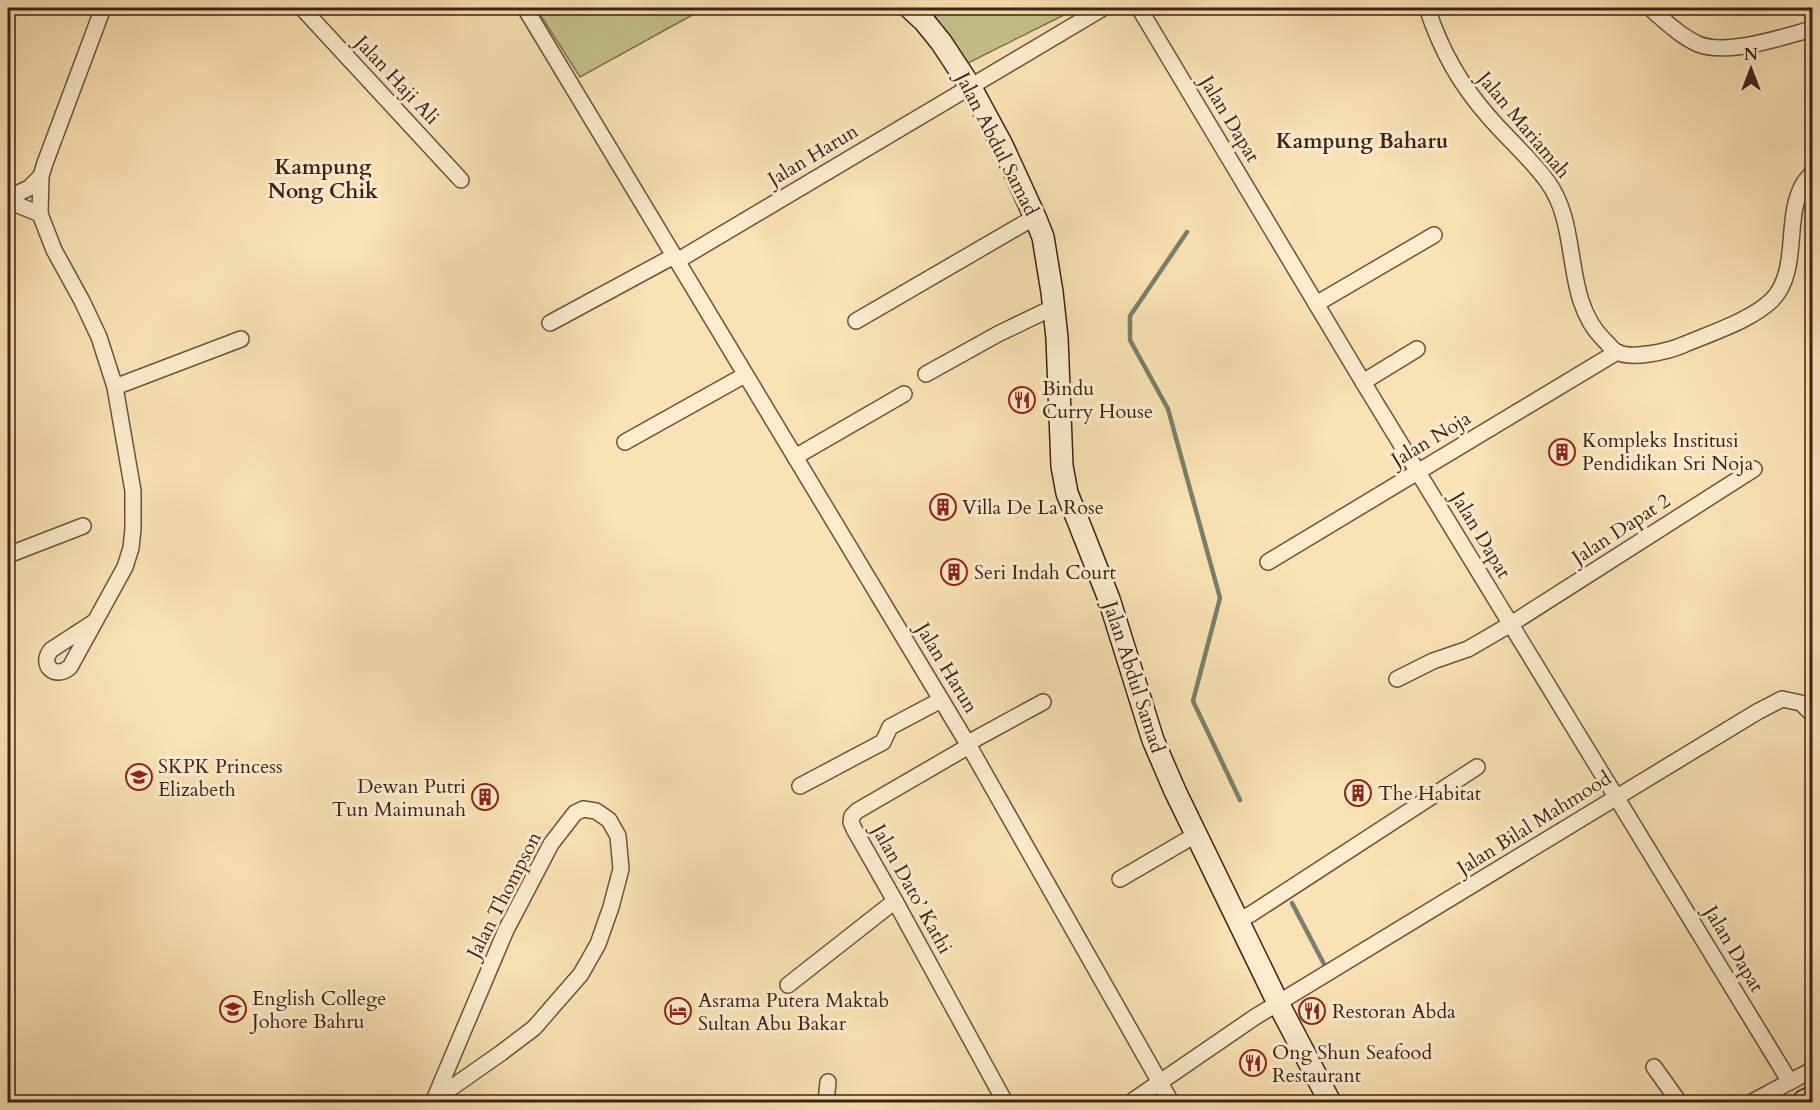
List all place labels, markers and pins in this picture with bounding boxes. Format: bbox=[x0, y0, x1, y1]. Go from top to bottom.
place label: Bindu Curry House bbox=[1042, 375, 1153, 425]
restaurant icon: Bindu Curry House bbox=[1007, 385, 1037, 415]
place label: Kompleks Institusi Pendidikan Sri Noja bbox=[1582, 427, 1754, 477]
building icon: Kompleks Institusi Pendidikan Sri Noja bbox=[1547, 437, 1577, 467]
building icon: Villa De La Rose bbox=[928, 492, 958, 522]
place label: Villa De La Rose bbox=[962, 494, 1104, 521]
building icon: Seri Indah Court bbox=[939, 557, 969, 587]
place label: Seri Indah Court bbox=[974, 559, 1117, 586]
place label: SKPK Princess Elizabeth bbox=[158, 753, 283, 803]
school or university icon: SKPK Princess Elizabeth bbox=[124, 762, 154, 792]
place label: Dewan Putri Tun Maimunah bbox=[332, 773, 466, 823]
building icon: The Habitat bbox=[1343, 778, 1373, 808]
place label: The Habitat bbox=[1378, 780, 1482, 807]
building icon: Dewan Putri Tun Maimunah bbox=[470, 782, 500, 812]
place label: English College Johore Bahru bbox=[249, 985, 386, 1035]
place label: Asrama Putera Maktab Sultan Abu Bakar bbox=[698, 987, 889, 1037]
school or university icon: English College Johore Bahru bbox=[218, 994, 248, 1024]
hotel icon: Asrama Putera Maktab Sultan Abu Bakar bbox=[663, 996, 693, 1026]
restaurant icon: Restoran Abda bbox=[1297, 996, 1327, 1026]
place label: Restoran Abda bbox=[1332, 998, 1456, 1025]
place label: Ong Shun Seafood Restaurant bbox=[1272, 1039, 1432, 1089]
restaurant icon: Ong Shun Seafood Restaurant bbox=[1238, 1048, 1268, 1078]

